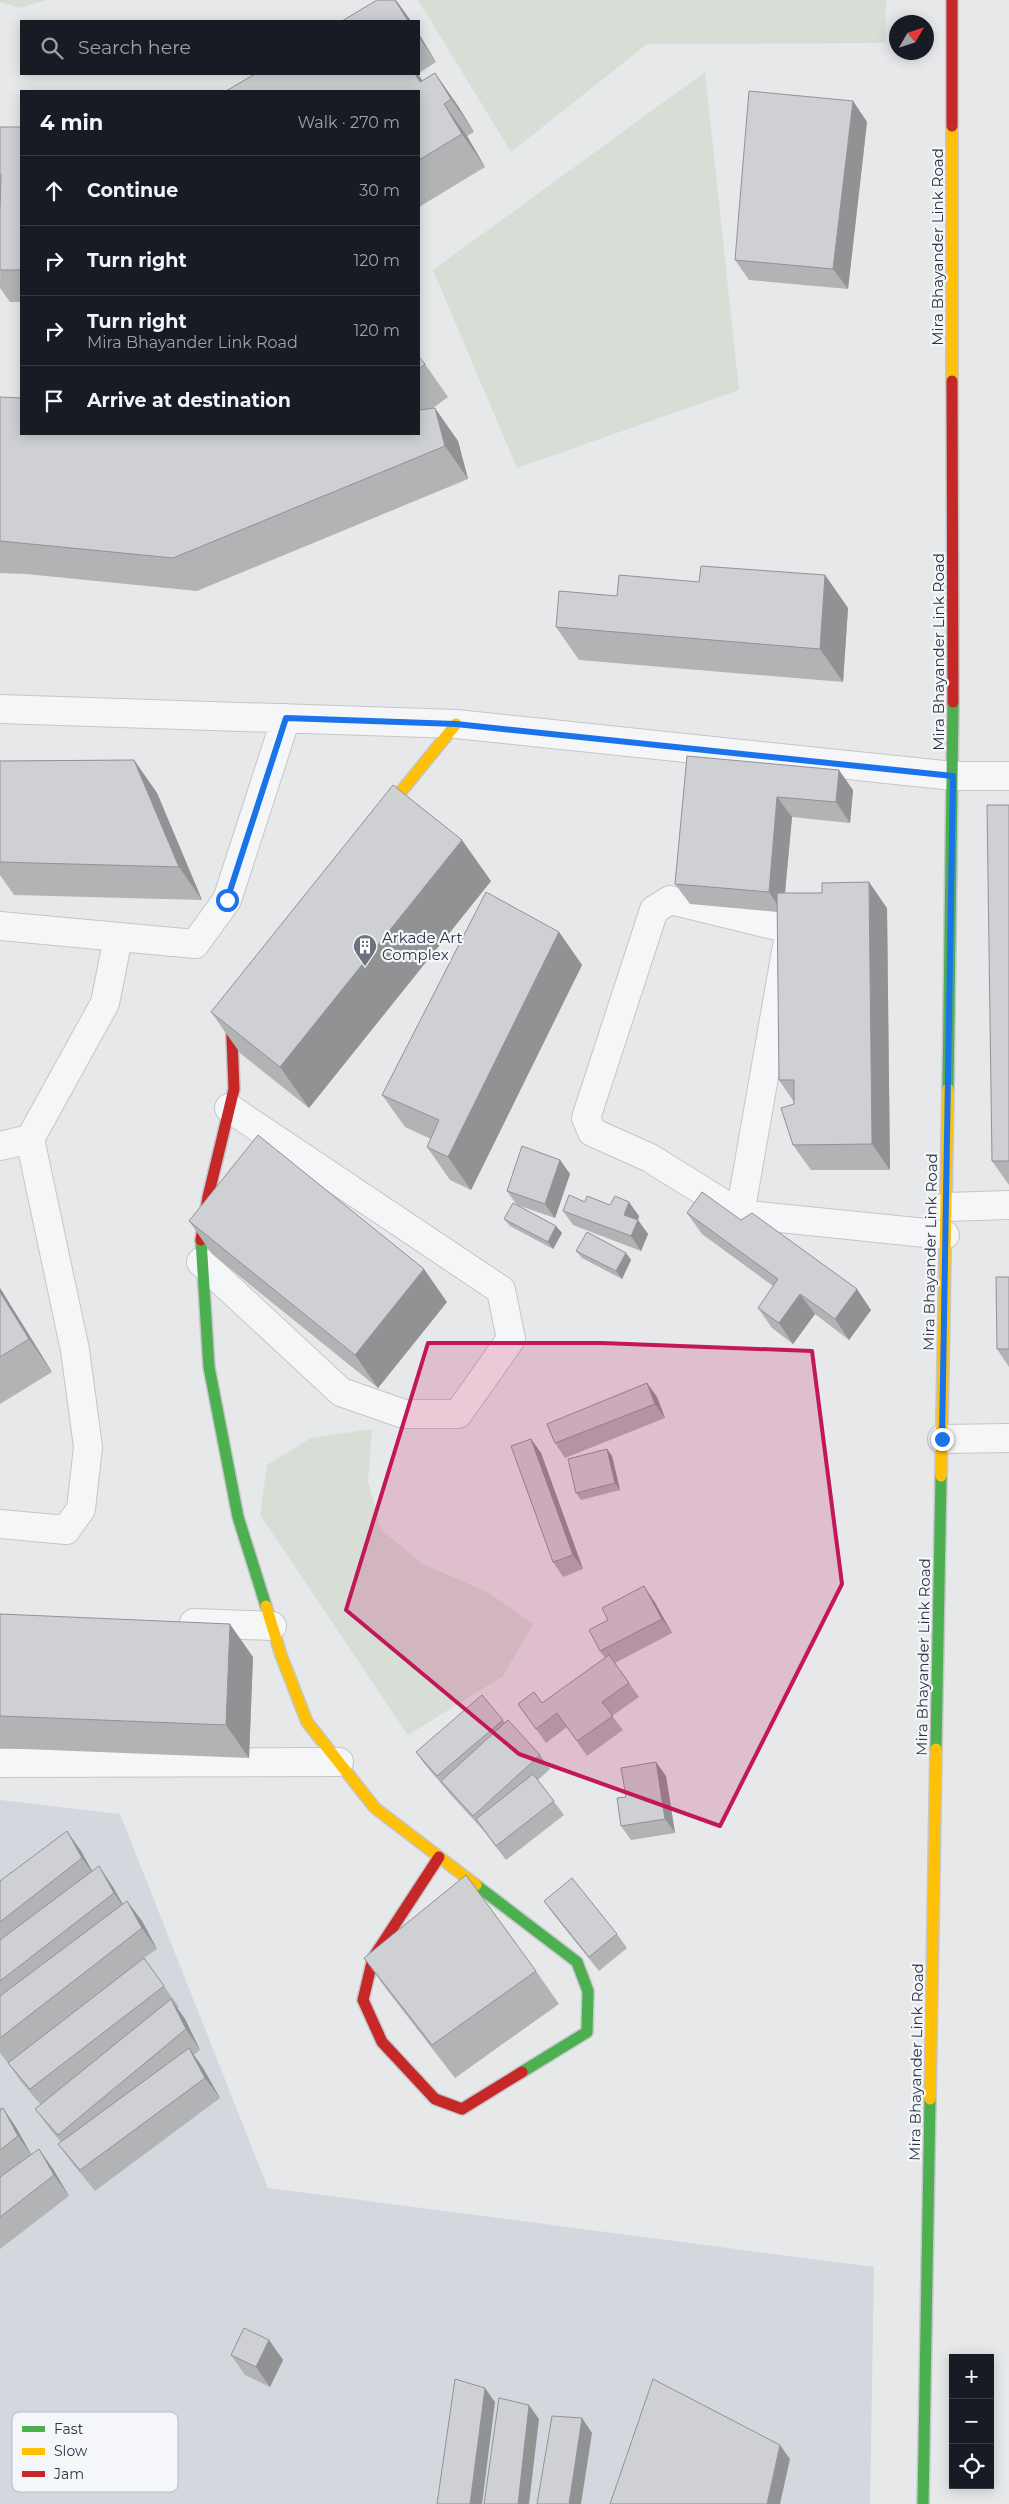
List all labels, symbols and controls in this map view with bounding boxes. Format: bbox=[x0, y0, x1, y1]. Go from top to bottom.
north arrow bbox=[889, 15, 934, 60]
search box bbox=[20, 20, 420, 75]
icon: search bbox=[38, 34, 66, 62]
text: Search here bbox=[78, 36, 191, 59]
text: 4 min bbox=[40, 110, 103, 135]
text: Walk · 270 m bbox=[297, 113, 400, 132]
street label: Mira Bhayander Link Road bbox=[928, 148, 947, 346]
icon: ahead bbox=[40, 177, 68, 205]
text: Continue bbox=[87, 179, 178, 202]
text: 30 m bbox=[359, 181, 400, 200]
icon: right bbox=[40, 247, 68, 275]
text: Turn right bbox=[87, 249, 187, 272]
text: 120 m bbox=[353, 251, 400, 270]
text: Turn right bbox=[87, 310, 187, 333]
icon: right bbox=[40, 317, 68, 345]
text: 120 m bbox=[353, 321, 400, 340]
text: Mira Bhayander Link Road bbox=[87, 333, 298, 352]
icon: arrive bbox=[40, 387, 68, 415]
text: Arrive at destination bbox=[87, 389, 291, 412]
street label: Mira Bhayander Link Road bbox=[929, 553, 948, 751]
route start bbox=[216, 889, 239, 912]
place label: Arkade Art Complex bbox=[382, 928, 463, 964]
building icon: Arkade Art Complex bbox=[352, 933, 378, 967]
street label: Mira Bhayander Link Road bbox=[919, 1153, 941, 1351]
route end bbox=[931, 1428, 954, 1451]
street label: Mira Bhayander Link Road bbox=[912, 1558, 934, 1756]
street label: Mira Bhayander Link Road bbox=[905, 1963, 927, 2161]
map controls bbox=[949, 2354, 994, 2489]
button: + bbox=[949, 2354, 994, 2399]
button: − bbox=[949, 2399, 994, 2444]
legend bbox=[12, 2412, 178, 2492]
text: Fast bbox=[54, 2420, 84, 2438]
text: Slow bbox=[54, 2442, 88, 2460]
button: locate bbox=[949, 2444, 994, 2489]
text: Jam bbox=[53, 2465, 84, 2483]

